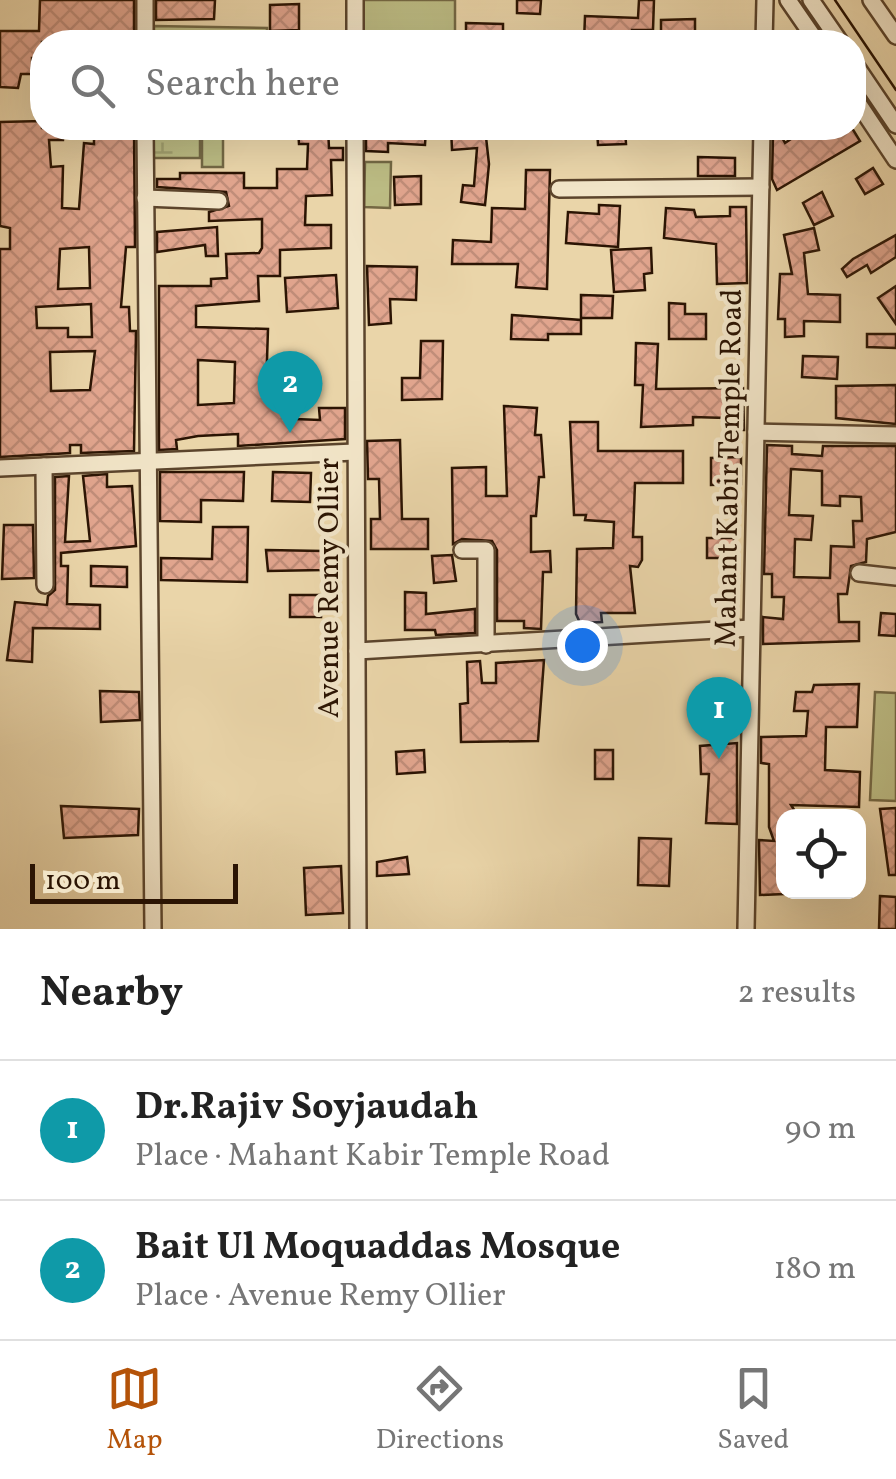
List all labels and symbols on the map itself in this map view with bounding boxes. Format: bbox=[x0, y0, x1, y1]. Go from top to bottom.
street label: Mahant Kabir Temple Road bbox=[706, 288, 754, 648]
pin: 2 bbox=[258, 350, 322, 433]
street label: Avenue Remy Ollier bbox=[309, 458, 351, 718]
your location bbox=[557, 620, 608, 671]
pin: 1 bbox=[686, 676, 752, 759]
scale bar bbox=[30, 859, 238, 904]

